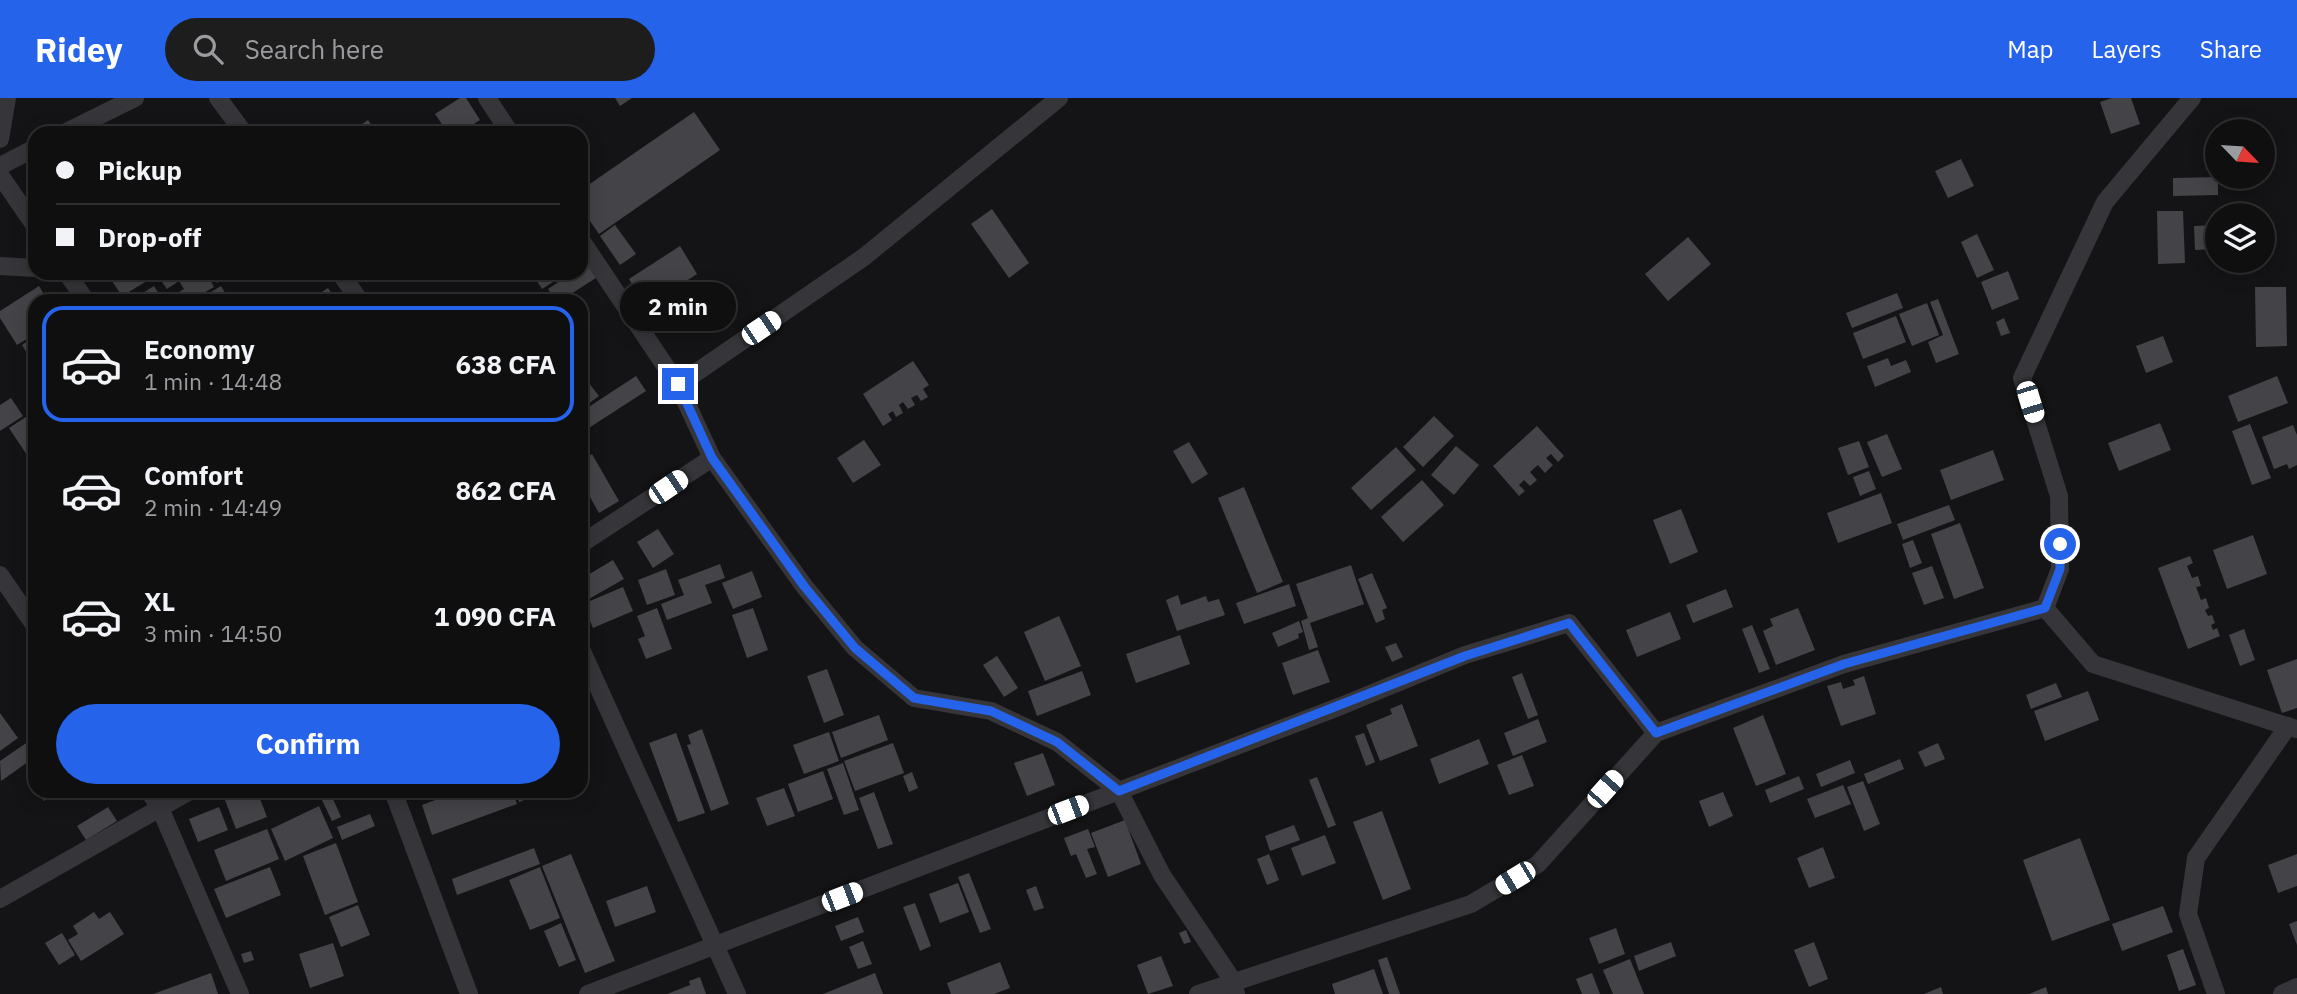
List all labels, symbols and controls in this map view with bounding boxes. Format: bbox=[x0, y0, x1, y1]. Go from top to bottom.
search box bbox=[165, 18, 655, 81]
text: Ridey bbox=[35, 28, 123, 71]
icon: search bbox=[189, 30, 227, 68]
text: Search here bbox=[245, 32, 384, 66]
text: Map bbox=[2007, 33, 2054, 65]
text: Layers bbox=[2092, 33, 2162, 65]
text: Share bbox=[2200, 33, 2262, 65]
north arrow bbox=[2205, 119, 2275, 189]
map controls bbox=[2205, 119, 2275, 273]
text: Pickup bbox=[98, 153, 182, 187]
button: layers bbox=[2205, 203, 2275, 273]
text: Drop-off bbox=[98, 220, 201, 254]
callout: 2 min bbox=[620, 282, 736, 331]
text: 2 min bbox=[648, 291, 708, 321]
car bbox=[738, 308, 785, 348]
text: Economy bbox=[144, 332, 255, 366]
icon: car bbox=[60, 333, 123, 396]
text: 638 CFA bbox=[455, 347, 556, 381]
text: 1 min · 14:48 bbox=[144, 366, 282, 396]
route end bbox=[662, 368, 694, 400]
car bbox=[2014, 379, 2047, 425]
text: Comfort bbox=[144, 458, 243, 492]
icon: car bbox=[60, 459, 123, 522]
car bbox=[645, 467, 692, 507]
text: 862 CFA bbox=[455, 473, 556, 507]
text: 2 min · 14:49 bbox=[144, 492, 282, 522]
route start bbox=[2044, 528, 2076, 560]
text: XL bbox=[144, 584, 175, 618]
icon: car bbox=[60, 585, 123, 648]
text: 1 090 CFA bbox=[434, 599, 556, 633]
text: 3 min · 14:50 bbox=[144, 618, 282, 648]
button: Confirm bbox=[56, 704, 560, 784]
car bbox=[1584, 766, 1627, 812]
car bbox=[1045, 793, 1092, 827]
car bbox=[1492, 858, 1539, 898]
car bbox=[819, 880, 866, 914]

